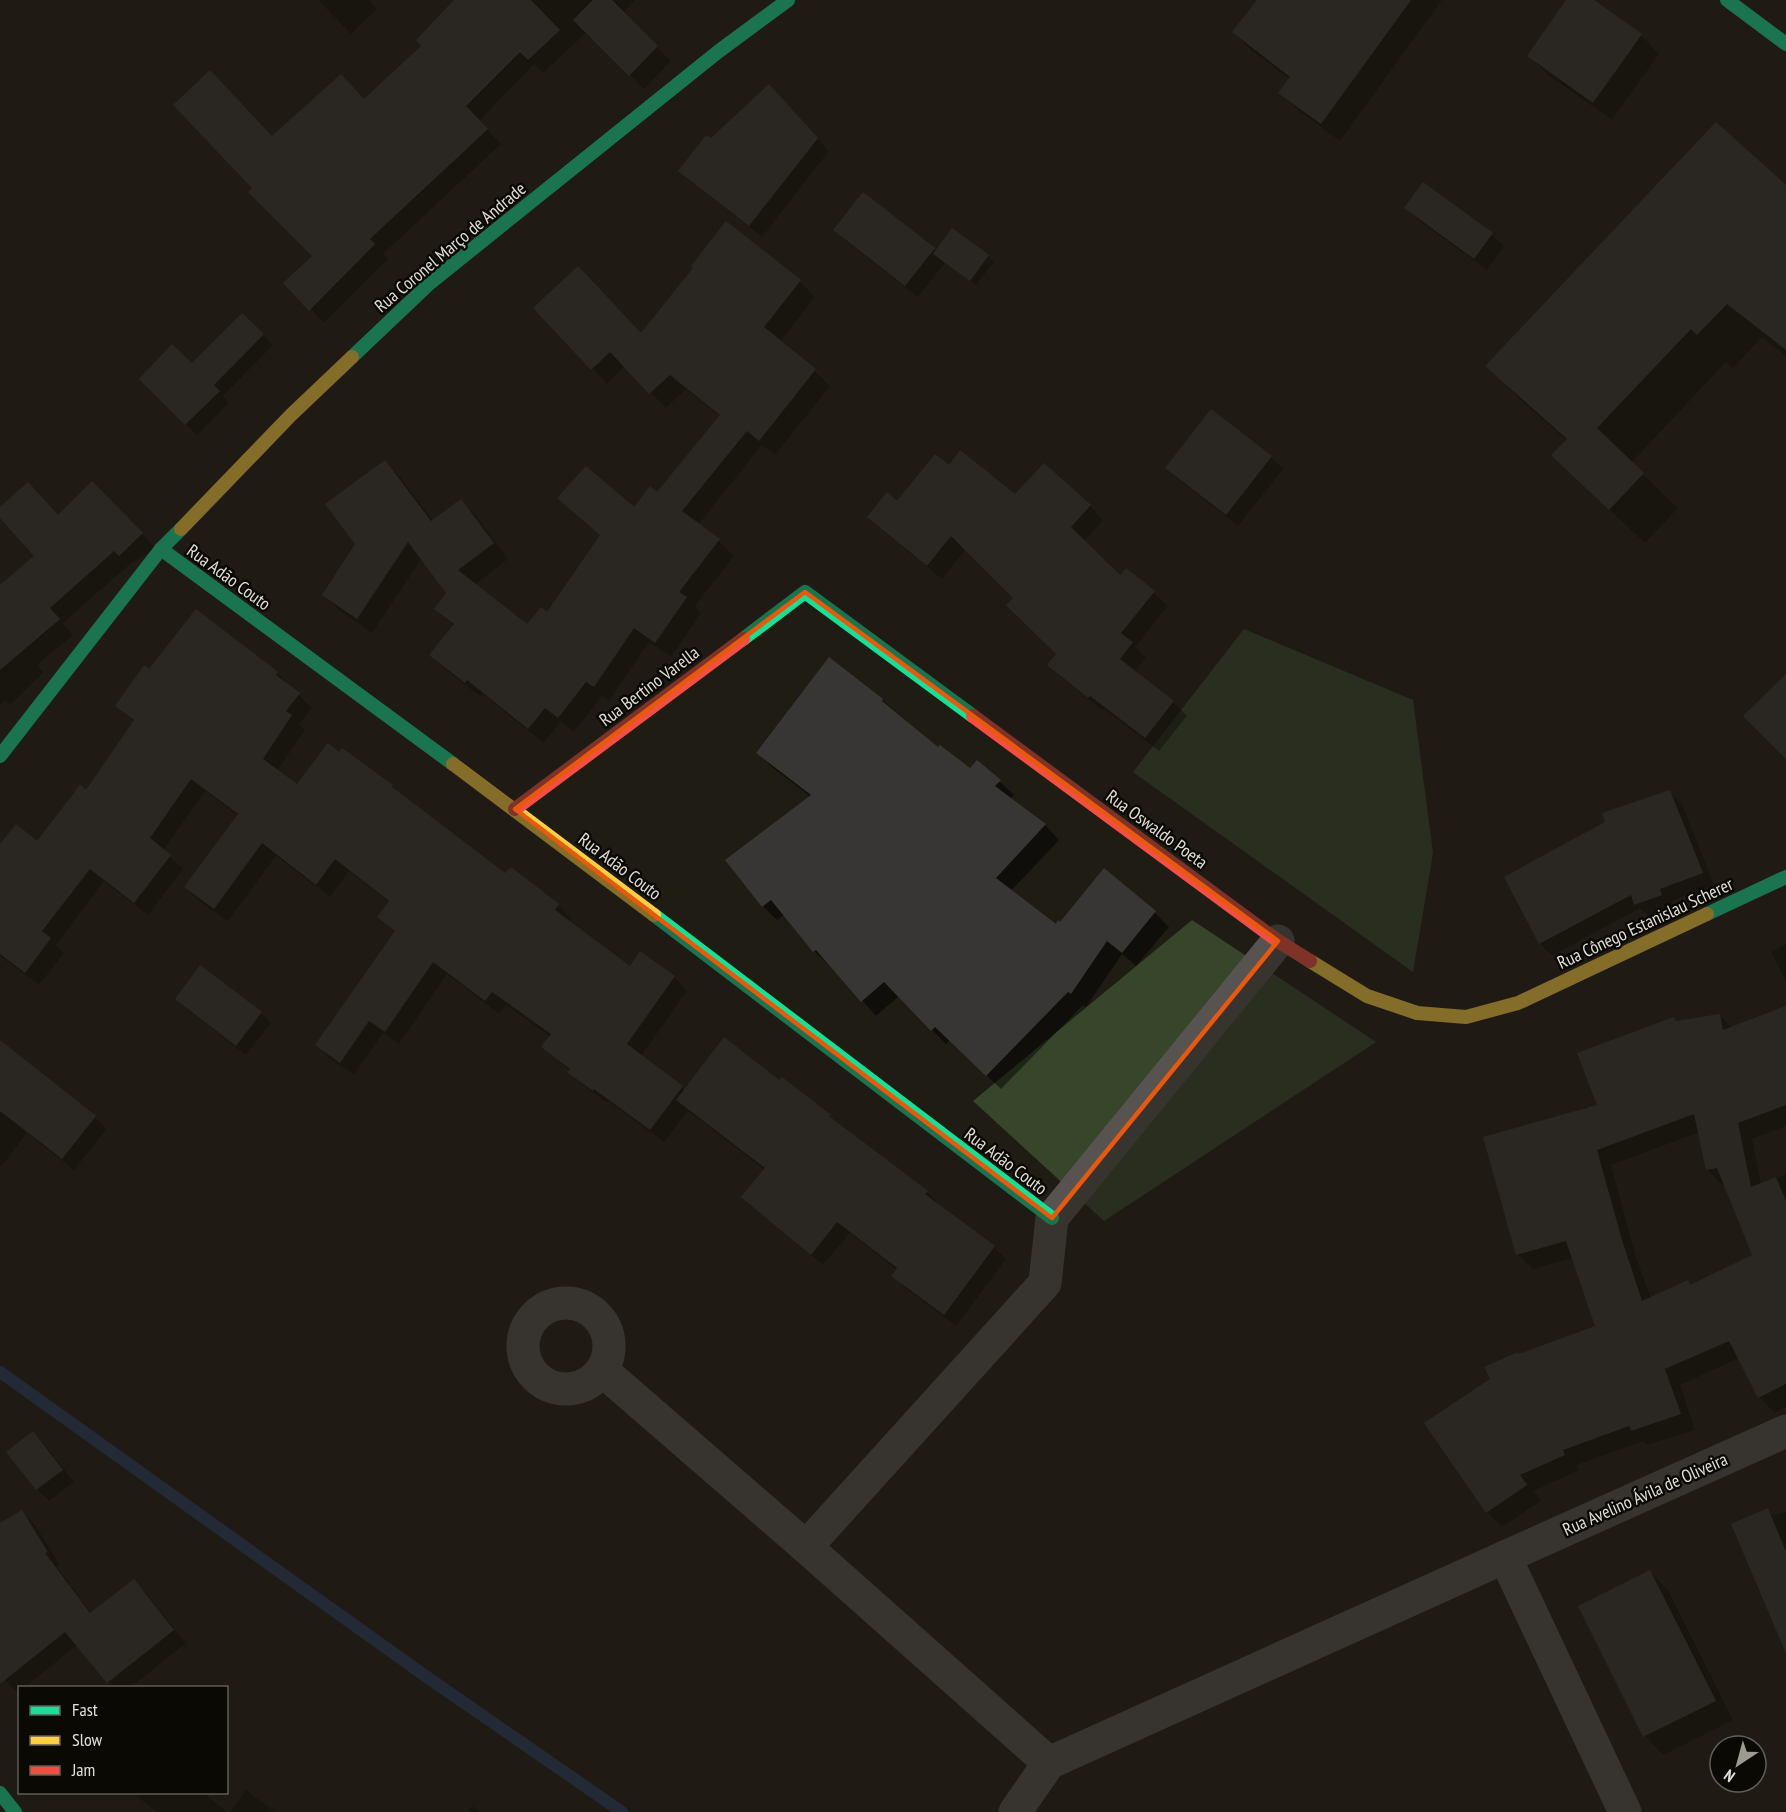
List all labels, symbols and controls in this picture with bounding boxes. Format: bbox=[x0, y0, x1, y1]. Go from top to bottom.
street label: Rua Coronel Março de Andrade bbox=[370, 177, 530, 317]
street label: Rua Adão Couto bbox=[183, 539, 276, 615]
street label: Rua Bertino Varella bbox=[594, 641, 704, 731]
street label: Rua Oswaldo Poeta bbox=[1102, 784, 1212, 874]
street label: Rua Adão Couto bbox=[574, 827, 666, 905]
street label: Rua Cônego Estanislau Scherer bbox=[1554, 872, 1737, 974]
street label: Rua Adão Couto bbox=[960, 1122, 1052, 1200]
street label: Rua Avelino Ávila de Oliveira bbox=[1559, 1447, 1731, 1541]
legend bbox=[18, 1686, 228, 1794]
text: Fast bbox=[72, 1698, 98, 1721]
text: Slow bbox=[72, 1728, 103, 1751]
north arrow bbox=[1708, 1734, 1768, 1794]
text: Jam bbox=[71, 1758, 95, 1781]
text: N bbox=[1720, 1766, 1739, 1787]

